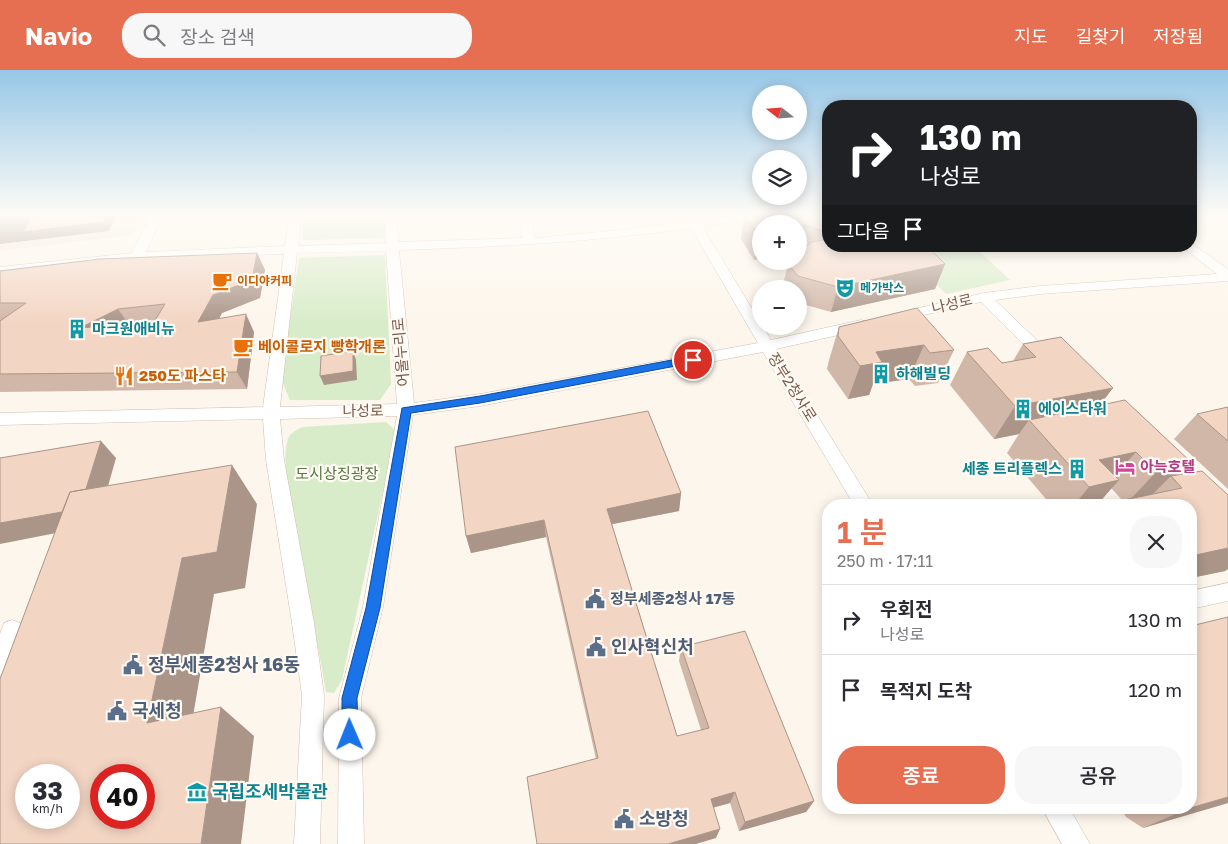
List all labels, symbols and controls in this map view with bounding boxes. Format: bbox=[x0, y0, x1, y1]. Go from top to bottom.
search box bbox=[122, 13, 472, 58]
text: Navio bbox=[25, 21, 92, 50]
icon: search bbox=[140, 21, 168, 49]
text: 장소 검색 bbox=[180, 25, 255, 48]
text: 지도 bbox=[1015, 25, 1048, 47]
text: 길찾기 bbox=[1076, 25, 1125, 47]
text: 저장됨 bbox=[1153, 25, 1203, 47]
north arrow bbox=[752, 85, 808, 140]
map controls bbox=[752, 85, 807, 335]
text: 130 m bbox=[920, 116, 1022, 158]
icon: right bbox=[837, 120, 902, 185]
button: layers bbox=[752, 150, 807, 205]
text: 나성로 bbox=[920, 162, 981, 189]
button: + bbox=[752, 215, 807, 270]
icon: arrive bbox=[899, 215, 927, 243]
text: 그다음 bbox=[837, 219, 889, 242]
cafe icon: 이디야커피 bbox=[211, 270, 233, 292]
place label: 이디야커피 bbox=[237, 273, 292, 288]
theatre icon: 메가박스 bbox=[834, 277, 856, 299]
button: − bbox=[752, 280, 807, 335]
place label: 메가박스 bbox=[860, 280, 904, 295]
street label: 나성로 bbox=[930, 290, 974, 316]
street label: 어울누리로 bbox=[388, 317, 412, 387]
building icon: 마크원애비뉴 bbox=[66, 318, 88, 340]
place label: 마크원애비뉴 bbox=[92, 319, 175, 337]
cafe icon: 베이콜로지 빵학개론 bbox=[232, 336, 254, 358]
place label: 베이콜로지 빵학개론 bbox=[258, 337, 386, 355]
pin bbox=[672, 339, 714, 381]
icon: arrive bbox=[679, 346, 707, 374]
street label: 정부2청사로 bbox=[765, 349, 821, 424]
building icon: 하해빌딩 bbox=[870, 363, 892, 385]
place label: 하해빌딩 bbox=[896, 364, 951, 382]
restaurant icon: 250도 파스타 bbox=[113, 365, 135, 387]
place label: 250도 파스타 bbox=[139, 366, 226, 384]
building icon: 에이스타워 bbox=[1012, 398, 1034, 420]
place label: 에이스타워 bbox=[1038, 399, 1107, 417]
street label: 나성로 bbox=[342, 401, 384, 419]
hotel icon: 아늑호텔 bbox=[1114, 456, 1136, 478]
place label: 아늑호텔 bbox=[1140, 457, 1195, 475]
building icon: 세종 트리플렉스 bbox=[1066, 458, 1088, 480]
place label: 세종 트리플렉스 bbox=[962, 459, 1062, 477]
park label: 도시상징광장 bbox=[296, 464, 379, 482]
text: 1 분 bbox=[837, 514, 887, 550]
button: close bbox=[1130, 516, 1182, 568]
text: 250 m · 17:11 bbox=[837, 551, 933, 571]
public building icon: 정부세종2청사 17동 bbox=[584, 588, 606, 610]
place label: 정부세종2청사 17동 bbox=[610, 589, 736, 607]
text: 우회전 bbox=[880, 597, 932, 620]
icon: right bbox=[837, 606, 865, 634]
text: 130 m bbox=[1128, 608, 1182, 631]
text: 나성로 bbox=[880, 624, 924, 644]
place label: 인사혁신처 bbox=[611, 635, 694, 657]
public building icon: 인사혁신처 bbox=[585, 636, 607, 658]
place label: 정부세종2청사 16동 bbox=[148, 653, 300, 675]
public building icon: 정부세종2청사 16동 bbox=[122, 654, 144, 676]
icon: arrive bbox=[837, 676, 865, 704]
text: 120 m bbox=[1128, 678, 1182, 701]
text: 목적지 도착 bbox=[880, 679, 972, 702]
place label: 국세청 bbox=[132, 699, 182, 721]
public building icon: 국세청 bbox=[106, 700, 128, 722]
position arrow bbox=[323, 708, 375, 760]
button: 종료 bbox=[837, 746, 1005, 804]
button: 공유 bbox=[1015, 746, 1182, 804]
speed limit sign: 40 bbox=[90, 764, 155, 829]
text: 33 bbox=[32, 775, 63, 806]
place label: 국립조세박물관 bbox=[212, 780, 328, 802]
museum icon: 국립조세박물관 bbox=[186, 781, 208, 803]
text: km/h bbox=[32, 801, 63, 816]
place label: 소방청 bbox=[639, 807, 689, 829]
public building icon: 소방청 bbox=[613, 808, 635, 830]

